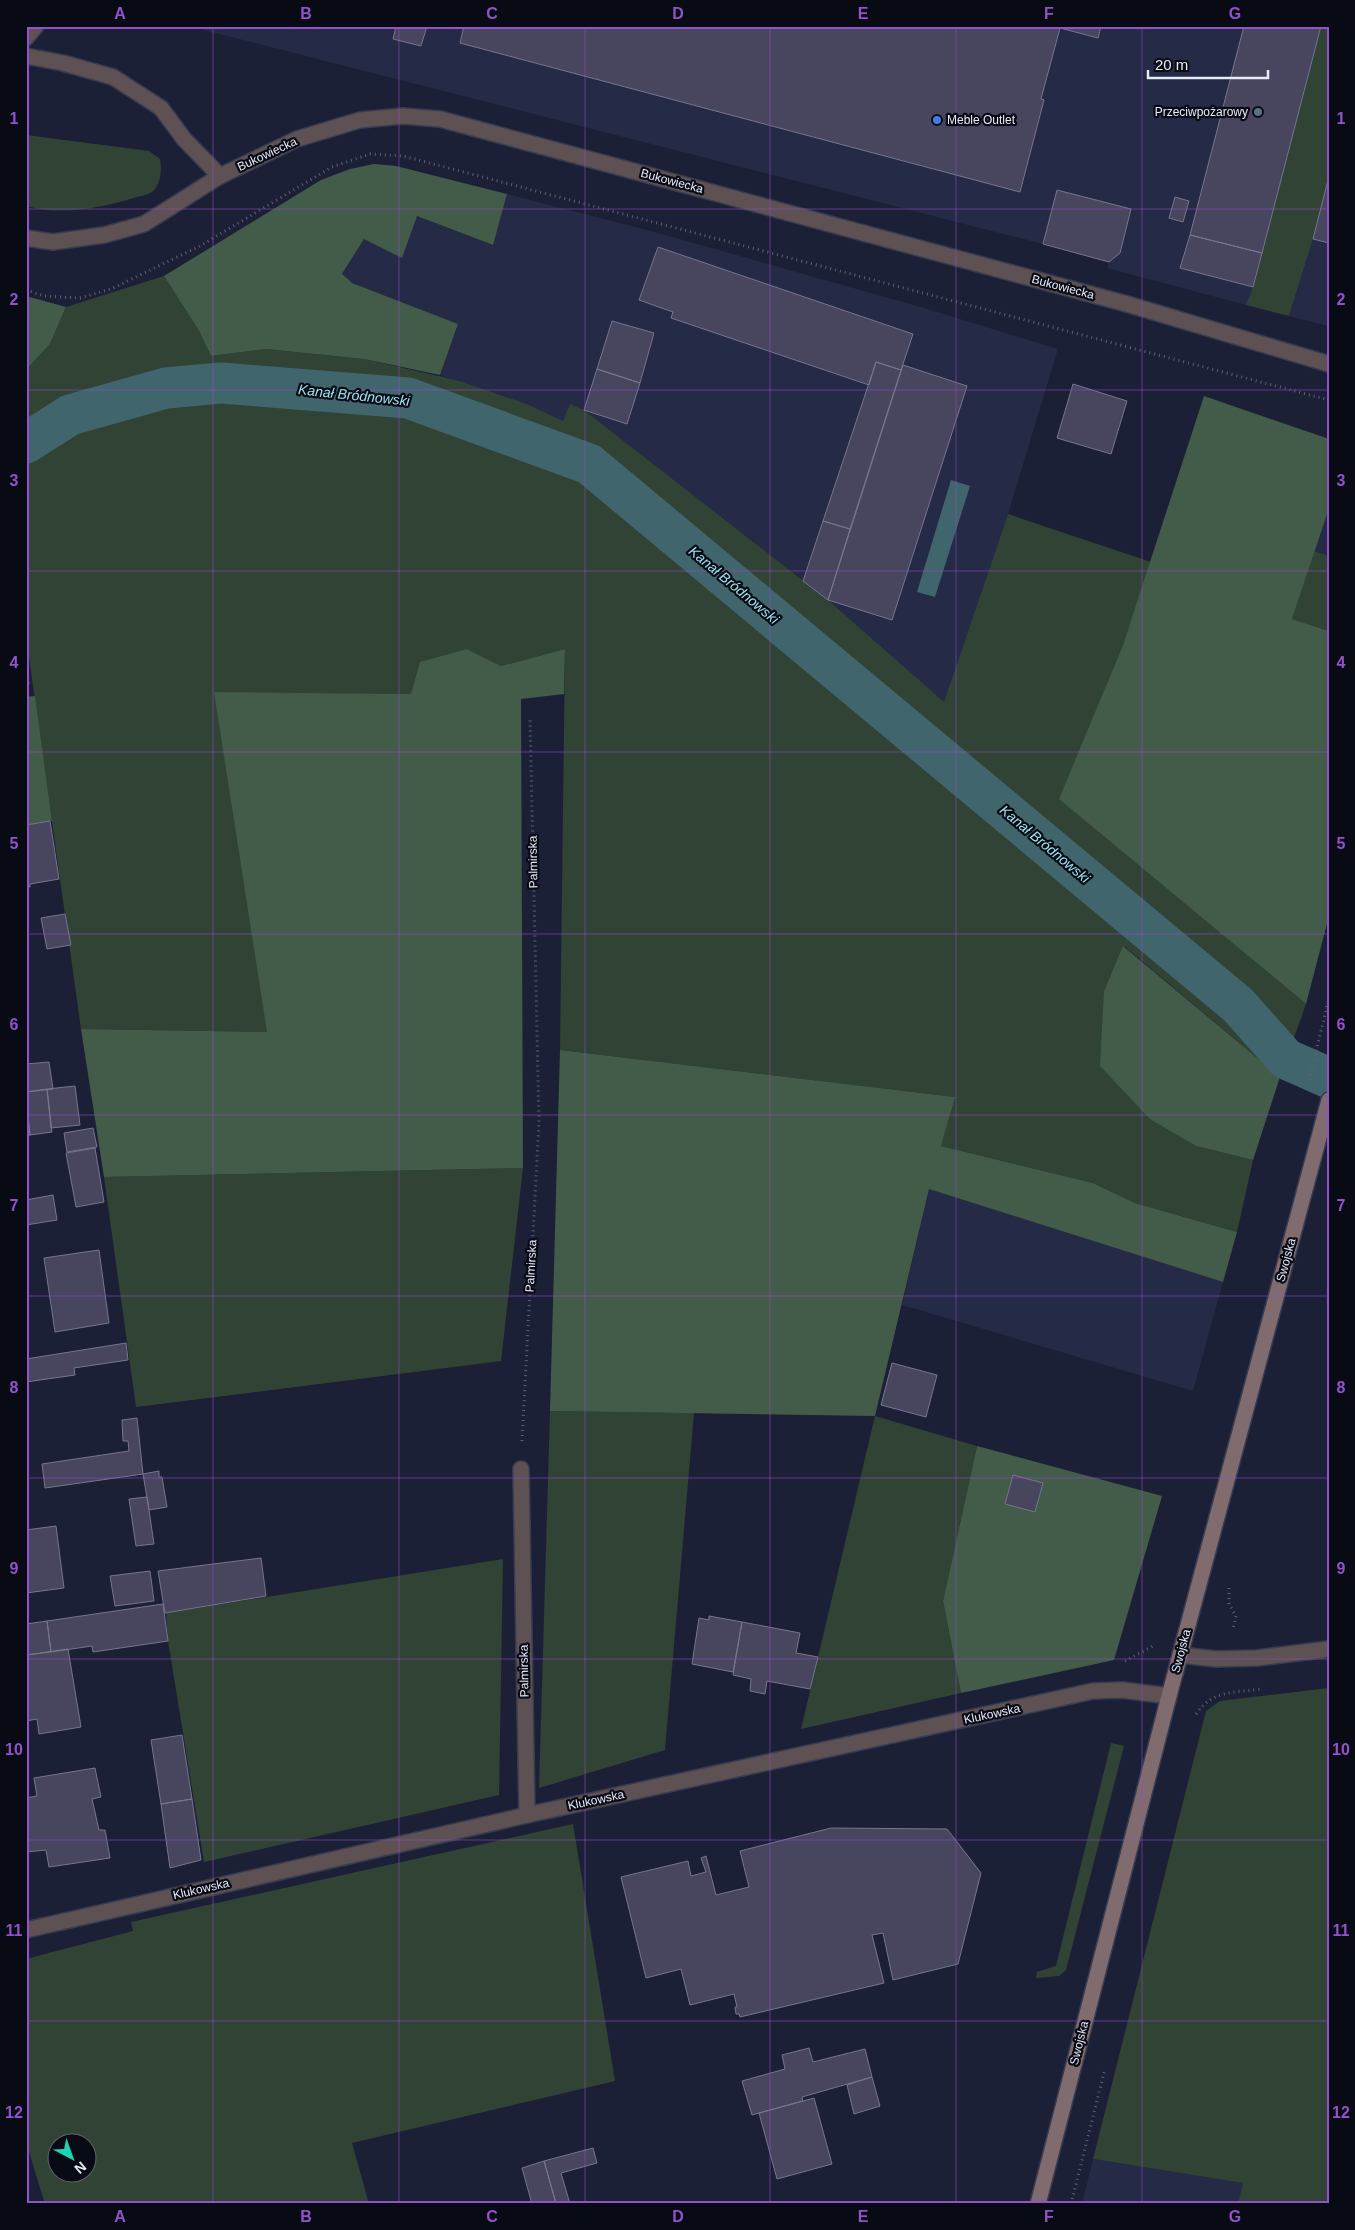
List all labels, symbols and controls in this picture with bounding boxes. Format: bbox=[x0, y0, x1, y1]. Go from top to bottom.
text: A bbox=[114, 5, 126, 22]
text: B bbox=[300, 5, 312, 22]
text: C bbox=[486, 5, 498, 22]
text: D bbox=[672, 5, 684, 22]
text: E bbox=[858, 5, 869, 22]
text: F bbox=[1044, 5, 1054, 22]
text: G bbox=[1229, 5, 1241, 22]
scale bar bbox=[1148, 48, 1268, 80]
text: 20 m bbox=[1155, 56, 1188, 73]
place label: Przeciwpożarowy bbox=[1155, 105, 1248, 119]
marker: Przeciwpożarowy bbox=[1252, 106, 1264, 118]
text: 1 bbox=[10, 110, 19, 127]
text: 1 bbox=[1337, 110, 1346, 127]
place label: Meble Outlet bbox=[947, 113, 1016, 127]
marker: Meble Outlet bbox=[931, 114, 943, 126]
street label: Bukowiecka bbox=[235, 134, 299, 174]
street label: Bukowiecka bbox=[639, 166, 705, 196]
street label: Bukowiecka bbox=[1030, 272, 1096, 302]
text: 2 bbox=[10, 291, 19, 308]
text: 2 bbox=[1337, 291, 1346, 308]
water label: Kanał Bródnowski bbox=[297, 381, 411, 409]
text: 3 bbox=[10, 472, 19, 489]
text: 3 bbox=[1337, 472, 1346, 489]
water label: Kanał Bródnowski bbox=[686, 543, 783, 628]
text: 4 bbox=[10, 654, 19, 671]
text: 4 bbox=[1337, 654, 1346, 671]
water label: Kanał Bródnowski bbox=[997, 802, 1094, 887]
text: 5 bbox=[10, 835, 19, 852]
street label: Palmirska bbox=[526, 835, 540, 888]
text: 5 bbox=[1337, 835, 1346, 852]
text: 6 bbox=[10, 1016, 19, 1033]
text: 6 bbox=[1337, 1016, 1346, 1033]
text: 7 bbox=[10, 1197, 19, 1214]
text: 7 bbox=[1337, 1197, 1346, 1214]
street label: Swojska bbox=[1273, 1236, 1299, 1283]
street label: Palmirska bbox=[523, 1239, 539, 1293]
text: 8 bbox=[10, 1379, 19, 1396]
text: 8 bbox=[1337, 1379, 1346, 1396]
text: 9 bbox=[10, 1560, 19, 1577]
text: 9 bbox=[1337, 1560, 1346, 1577]
street label: Swojska bbox=[1168, 1627, 1194, 1674]
street label: Palmirska bbox=[517, 1644, 531, 1697]
street label: Klukowska bbox=[962, 1701, 1022, 1727]
text: 10 bbox=[5, 1741, 23, 1758]
text: 10 bbox=[1332, 1741, 1350, 1758]
street label: Klukowska bbox=[566, 1787, 626, 1813]
street label: Klukowska bbox=[171, 1876, 231, 1902]
text: 11 bbox=[6, 1922, 23, 1939]
text: 11 bbox=[1333, 1922, 1350, 1939]
street label: Swojska bbox=[1067, 2019, 1091, 2066]
text: 12 bbox=[5, 2104, 23, 2121]
text: 12 bbox=[1332, 2104, 1350, 2121]
north arrow bbox=[48, 2132, 98, 2182]
text: N bbox=[71, 2158, 90, 2177]
text: A bbox=[114, 2208, 126, 2225]
text: B bbox=[300, 2208, 312, 2225]
text: C bbox=[486, 2208, 498, 2225]
text: D bbox=[672, 2208, 684, 2225]
text: E bbox=[858, 2208, 869, 2225]
text: F bbox=[1044, 2208, 1054, 2225]
text: G bbox=[1229, 2208, 1241, 2225]

